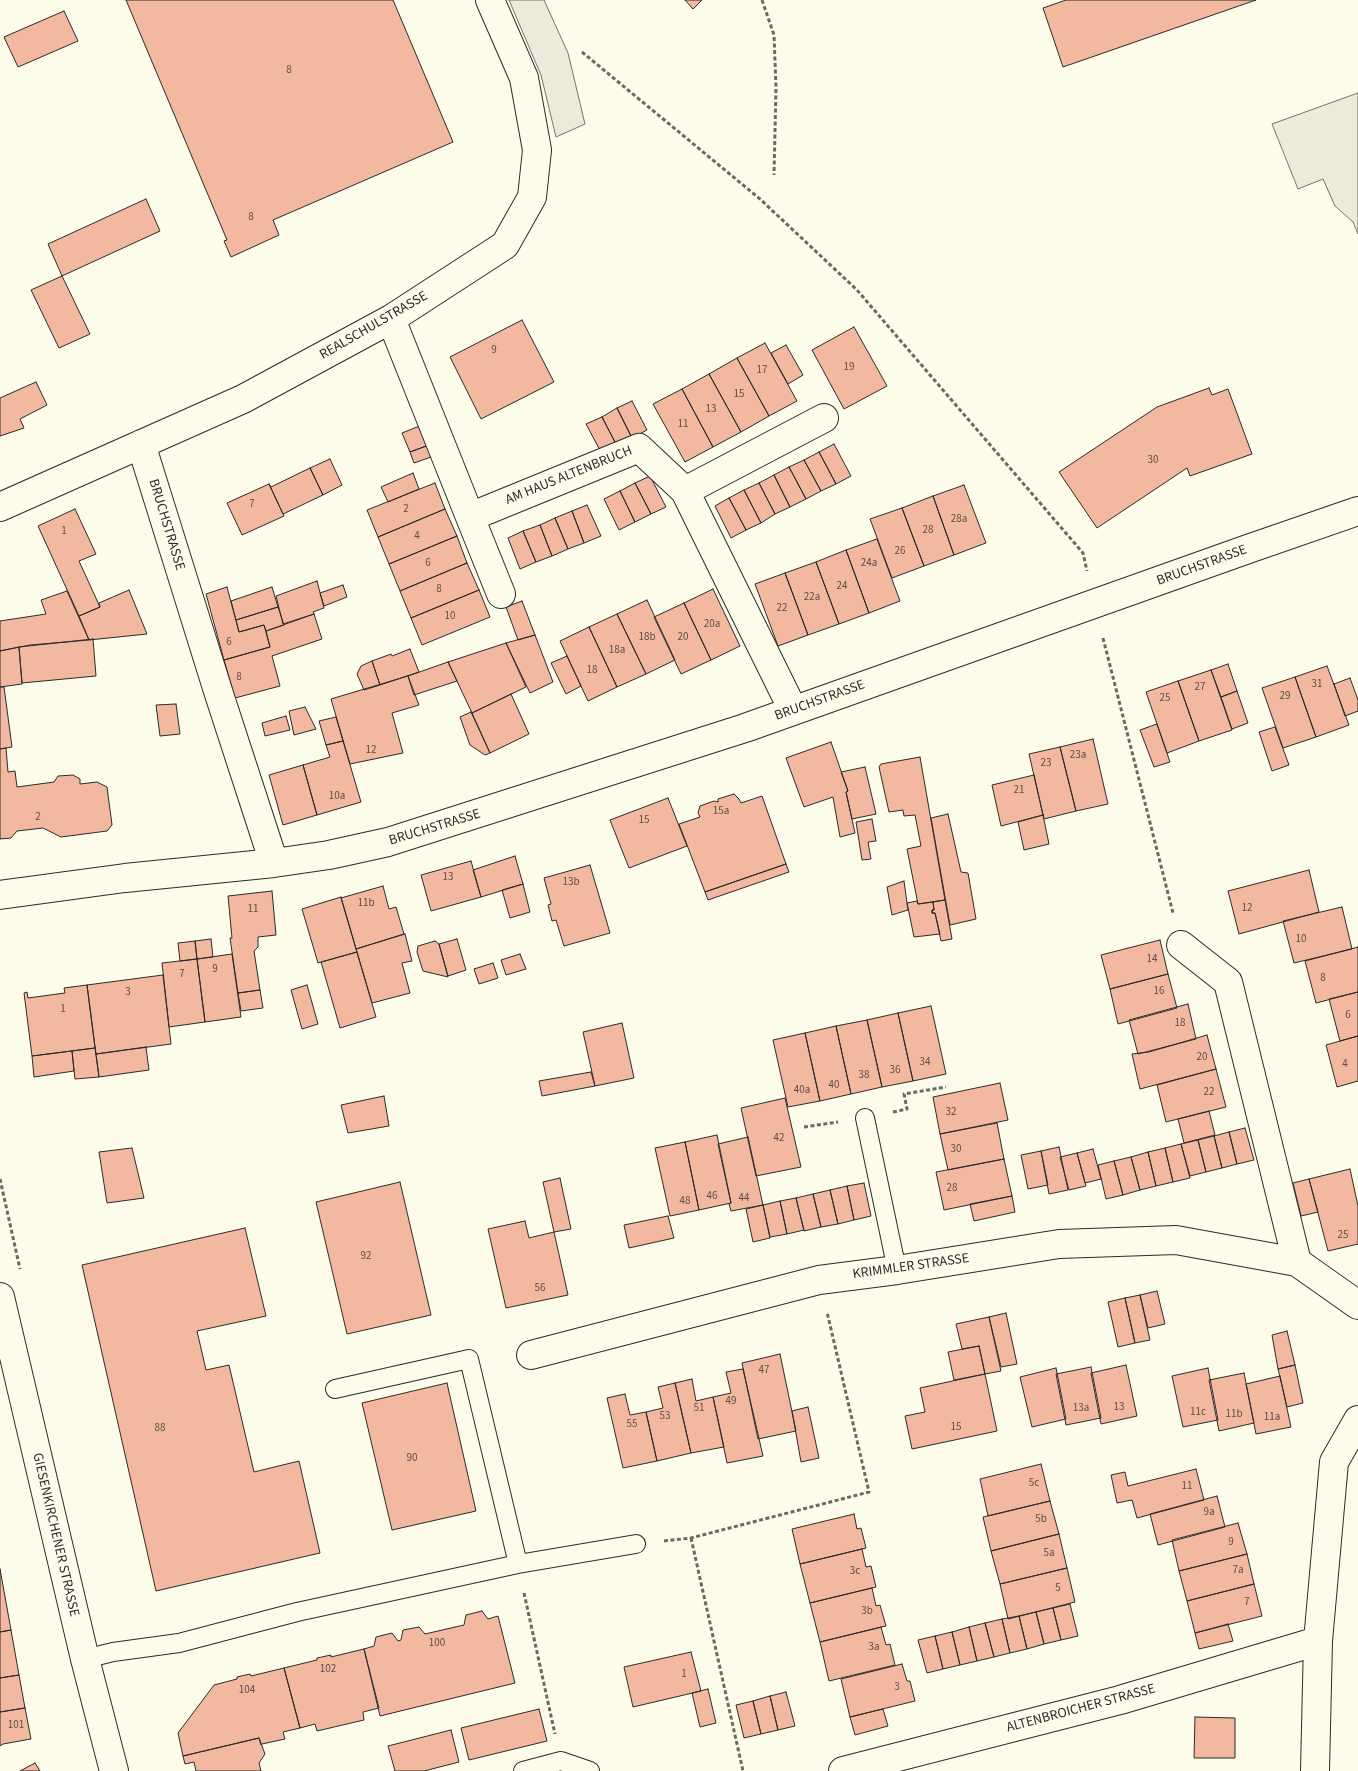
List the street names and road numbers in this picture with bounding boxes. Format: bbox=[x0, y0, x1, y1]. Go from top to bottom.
street label: REALSCHULSTRASSE bbox=[317, 288, 431, 364]
street label: AM HAUS ALTENBRUCH bbox=[503, 443, 635, 509]
street label: BRUCHSTRASSE bbox=[144, 477, 188, 573]
street label: BRUCHSTRASSE bbox=[1155, 542, 1249, 590]
street label: BRUCHSTRASSE bbox=[773, 677, 867, 725]
street label: BRUCHSTRASSE bbox=[387, 806, 483, 850]
street label: KRIMMLER STRASSE bbox=[852, 1251, 970, 1283]
street label: GIESENKIRCHENER STRASSE bbox=[28, 1452, 82, 1618]
street label: ALTENBROICHER STRASSE bbox=[1005, 1681, 1157, 1737]

